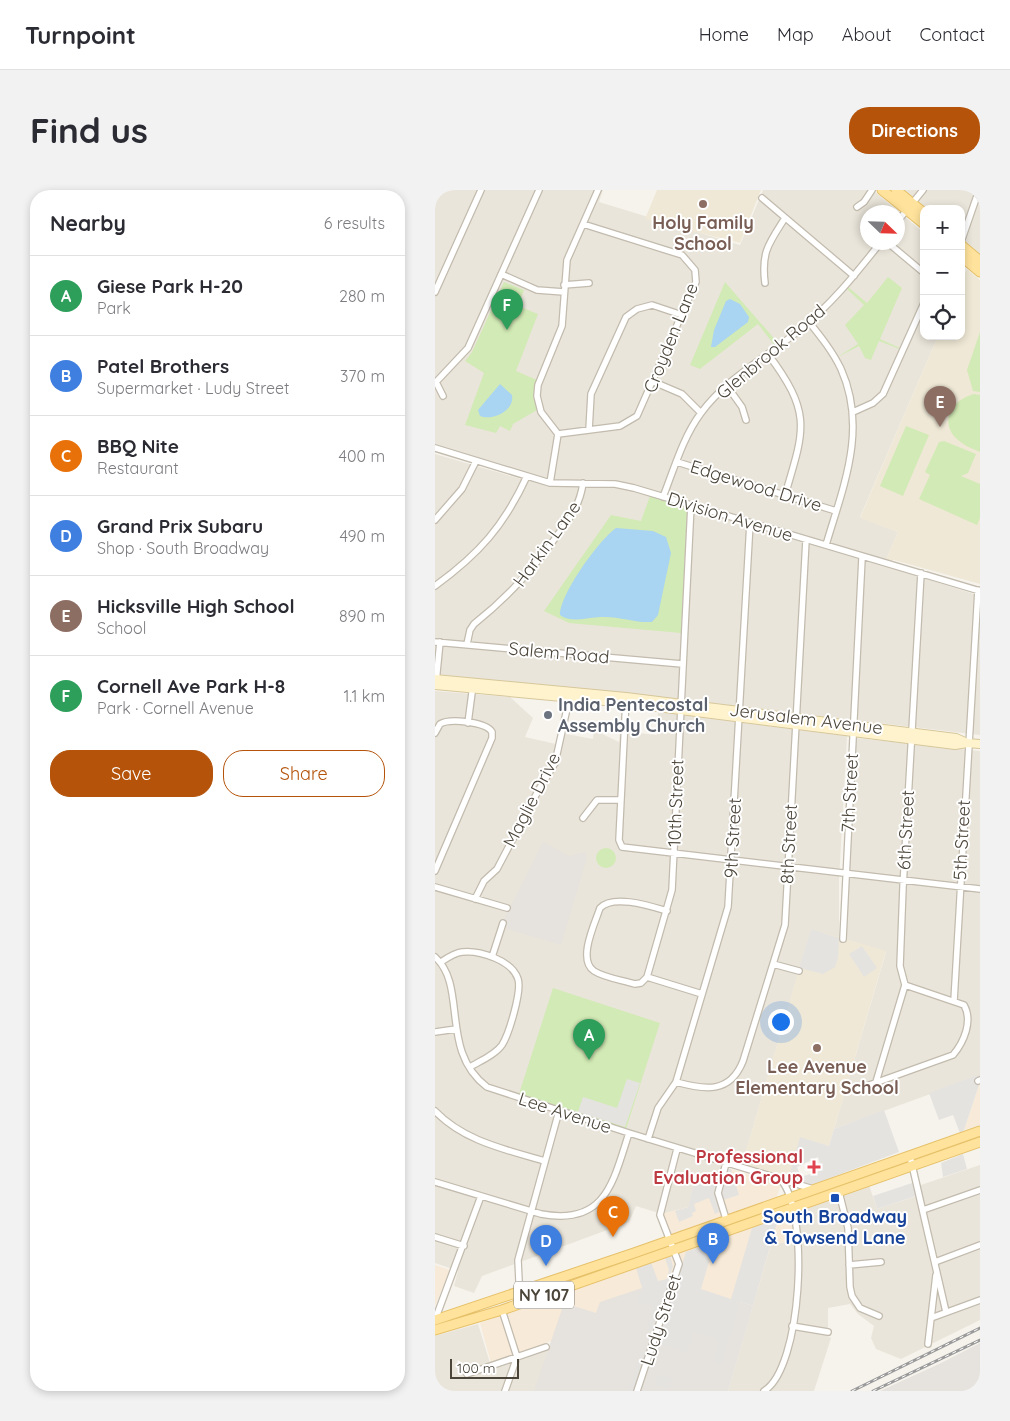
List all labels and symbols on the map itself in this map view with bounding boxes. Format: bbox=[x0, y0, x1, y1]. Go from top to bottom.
marker: Holy Family School bbox=[697, 198, 709, 210]
north arrow bbox=[860, 205, 905, 250]
place label: Holy Family School bbox=[652, 211, 754, 255]
street label: Croyden Lane bbox=[638, 279, 703, 396]
pin: F bbox=[491, 289, 523, 330]
street label: Glenbrook Road bbox=[711, 299, 830, 404]
pin: E bbox=[924, 386, 956, 427]
street label: Edgewood Drive bbox=[688, 455, 825, 516]
street label: Division Avenue bbox=[665, 486, 796, 547]
street label: Harkin Lane bbox=[508, 496, 585, 591]
street label: Salem Road bbox=[508, 637, 610, 668]
place label: India Pentecostal Assembly Church bbox=[558, 693, 708, 737]
street label: Jerusalem Avenue bbox=[728, 698, 884, 739]
marker: India Pentecostal Assembly Church bbox=[542, 709, 554, 721]
street label: Maglie Drive bbox=[498, 748, 565, 851]
street label: 7th Street bbox=[836, 753, 863, 833]
street label: 10th Street bbox=[662, 759, 689, 847]
street label: 6th Street bbox=[892, 789, 919, 871]
street label: 9th Street bbox=[719, 797, 746, 879]
street label: 5th Street bbox=[948, 799, 975, 881]
street label: 8th Street bbox=[775, 803, 802, 885]
your location bbox=[768, 1009, 794, 1035]
pin: A bbox=[573, 1019, 605, 1060]
marker: Lee Avenue Elementary School bbox=[811, 1042, 823, 1054]
place label: Lee Avenue Elementary School bbox=[735, 1055, 899, 1099]
street label: Lee Avenue bbox=[516, 1087, 615, 1138]
place label: Professional Evaluation Group bbox=[653, 1145, 803, 1189]
marker: Professional Evaluation Group bbox=[807, 1160, 821, 1174]
marker: South Broadway & Towsend Lane bbox=[829, 1192, 841, 1204]
pin: C bbox=[597, 1196, 629, 1237]
place label: South Broadway & Towsend Lane bbox=[763, 1205, 907, 1249]
pin: B bbox=[697, 1223, 729, 1264]
pin: D bbox=[530, 1225, 562, 1266]
street label: Ludy Street bbox=[635, 1271, 686, 1369]
road number: NY 107 bbox=[514, 1282, 574, 1308]
scale bar bbox=[450, 1356, 519, 1379]

